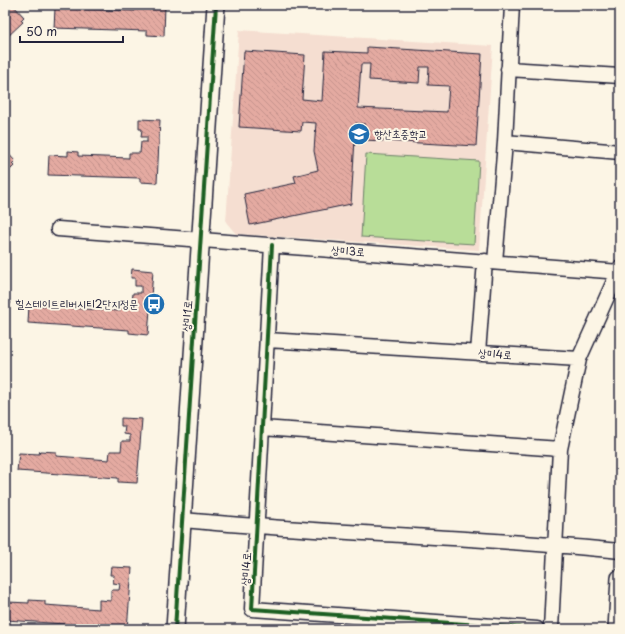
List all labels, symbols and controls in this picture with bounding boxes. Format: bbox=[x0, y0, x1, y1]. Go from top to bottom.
scale bar bbox=[20, 18, 123, 44]
text: 50 m bbox=[26, 22, 57, 40]
school or university icon: 향산초중학교 bbox=[346, 121, 372, 147]
place label: 향산초중학교 bbox=[374, 125, 427, 142]
street label: 상미3로 bbox=[331, 241, 366, 260]
bus stop icon: 힐스테이트리버시티2단지정문 bbox=[141, 291, 167, 317]
place label: 힐스테이트리버시티2단지정문 bbox=[15, 295, 138, 312]
street label: 상미1로 bbox=[177, 300, 196, 332]
street label: 상미4로 bbox=[478, 344, 513, 363]
street label: 상미4로 bbox=[236, 551, 255, 586]

